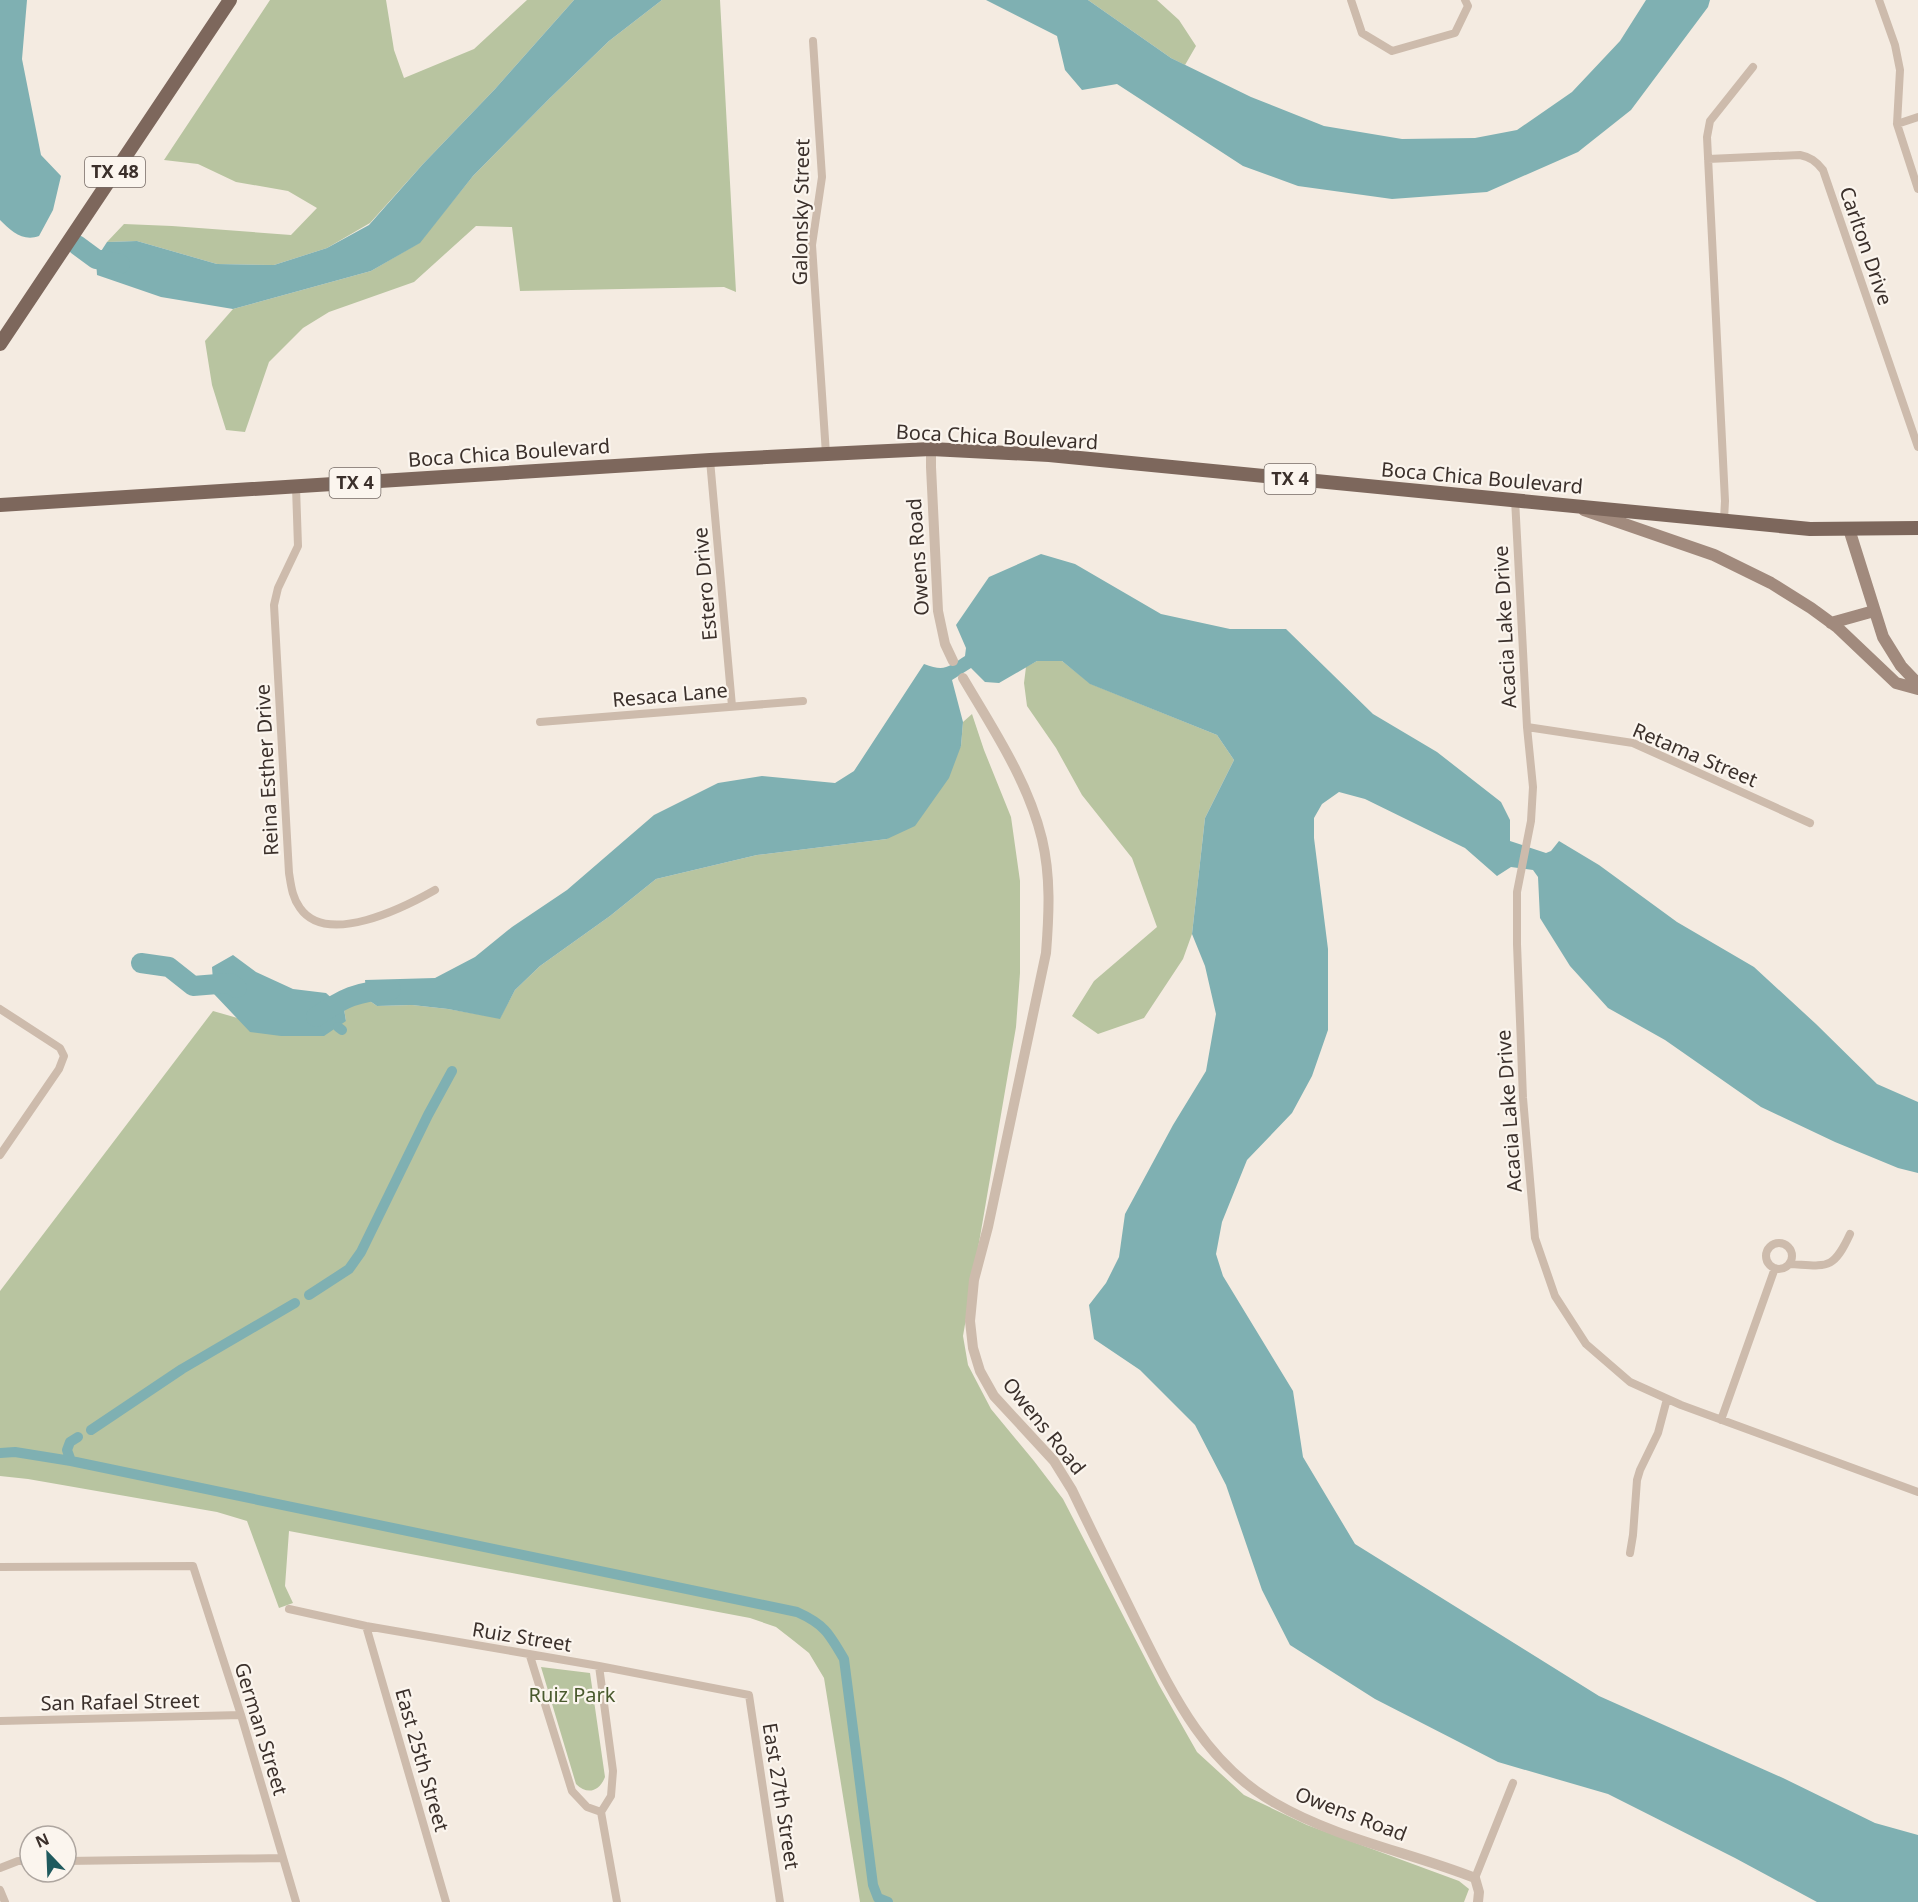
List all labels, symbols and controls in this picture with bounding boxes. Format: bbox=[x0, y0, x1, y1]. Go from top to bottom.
street label: Galonsky Street bbox=[786, 138, 815, 286]
road number: TX 48 bbox=[85, 157, 145, 187]
street label: Carlton Drive bbox=[1834, 183, 1899, 309]
street label: Boca Chica Boulevard bbox=[895, 418, 1099, 455]
street label: Boca Chica Boulevard bbox=[407, 432, 611, 473]
street label: Boca Chica Boulevard bbox=[1380, 455, 1584, 500]
road number: TX 4 bbox=[1264, 464, 1316, 494]
road number: TX 4 bbox=[330, 468, 380, 498]
street label: Owens Road bbox=[900, 497, 935, 617]
street label: Estero Drive bbox=[686, 526, 723, 642]
street label: Acacia Lake Drive bbox=[1487, 545, 1522, 709]
street label: Resaca Lane bbox=[611, 676, 729, 713]
street label: Reina Esther Drive bbox=[249, 683, 284, 857]
street label: Retama Street bbox=[1629, 716, 1762, 793]
street label: Acacia Lake Drive bbox=[1489, 1029, 1528, 1193]
street label: Owens Road bbox=[997, 1371, 1092, 1480]
street label: Ruiz Street bbox=[470, 1615, 574, 1658]
street label: German Street bbox=[228, 1659, 294, 1799]
park label: Ruiz Park bbox=[529, 1681, 616, 1708]
street label: East 25th Street bbox=[389, 1685, 456, 1835]
street label: San Rafael Street bbox=[40, 1687, 200, 1716]
street label: East 27th Street bbox=[757, 1721, 806, 1871]
street label: Owens Road bbox=[1291, 1780, 1411, 1847]
north arrow bbox=[18, 1824, 78, 1884]
text: N bbox=[32, 1828, 52, 1853]

